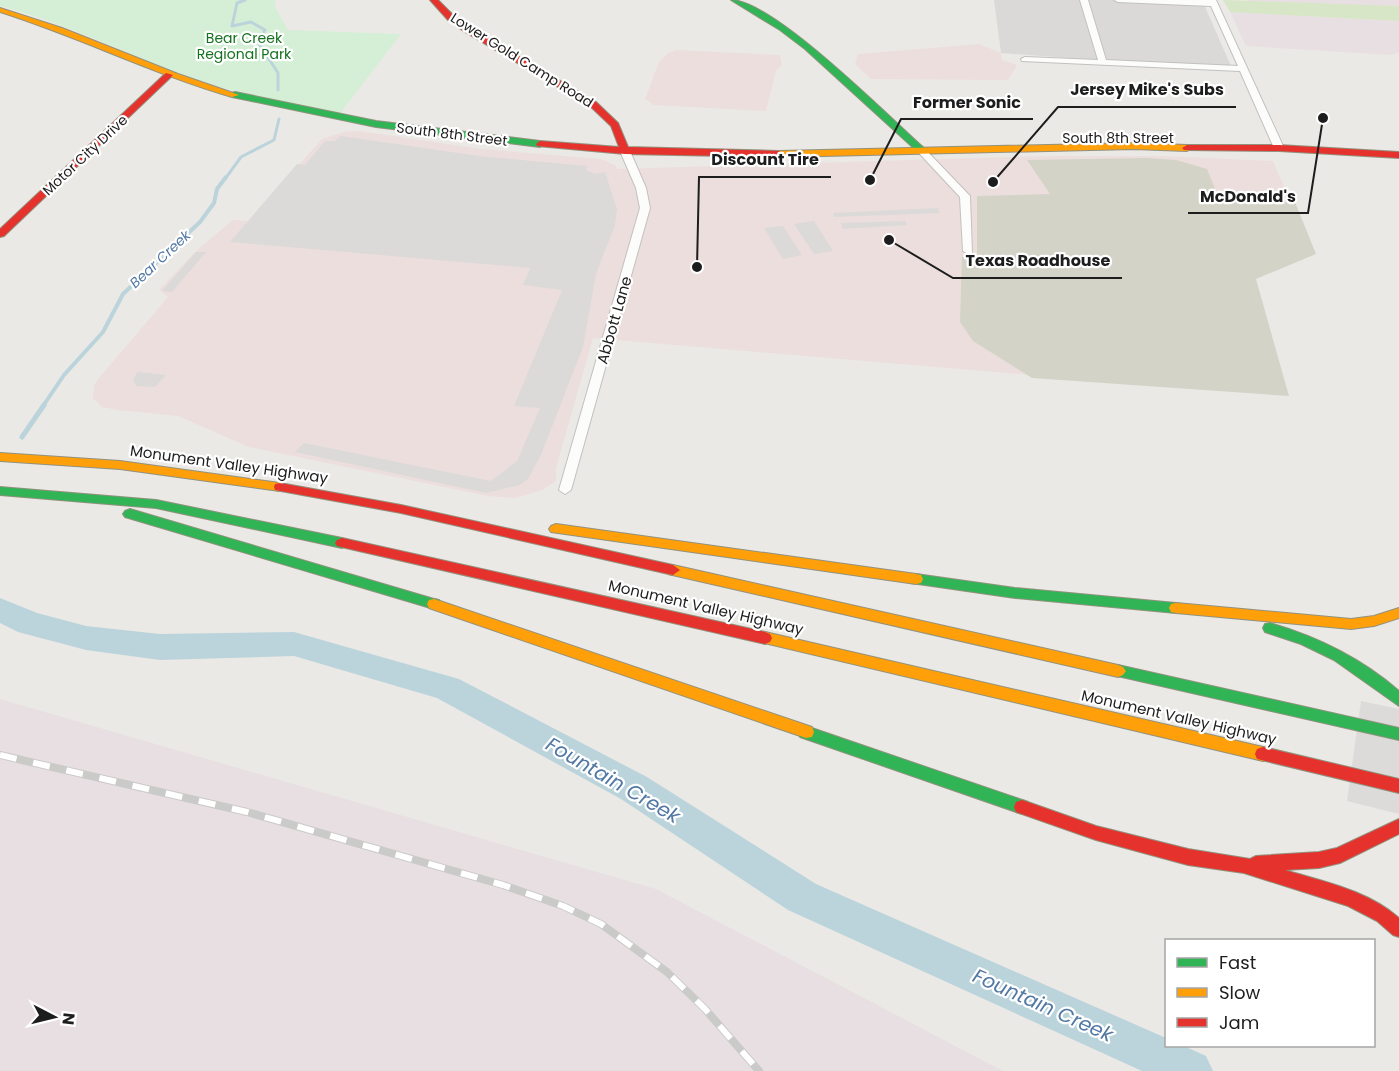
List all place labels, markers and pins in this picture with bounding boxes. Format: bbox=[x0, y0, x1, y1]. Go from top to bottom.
callout: Jersey Mike's Subs bbox=[1058, 73, 1236, 107]
callout: Former Sonic bbox=[901, 85, 1033, 119]
callout: Discount Tire bbox=[699, 143, 831, 177]
callout: McDonald's bbox=[1188, 179, 1308, 213]
callout: Texas Roadhouse bbox=[953, 244, 1122, 278]

